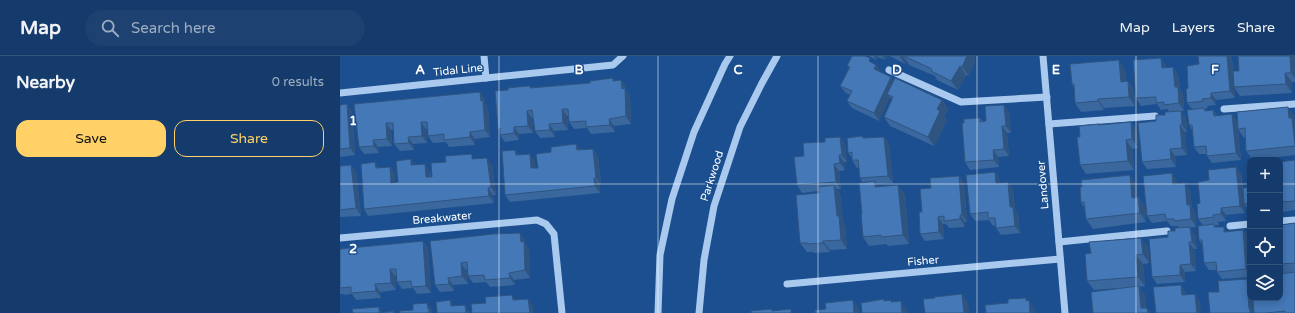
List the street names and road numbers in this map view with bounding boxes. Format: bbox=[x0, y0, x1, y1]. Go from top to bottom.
street label: Tidal Line bbox=[432, 61, 484, 79]
street label: Parkwood bbox=[698, 149, 726, 203]
street label: Landover bbox=[1034, 159, 1052, 210]
street label: Breakwater bbox=[412, 209, 473, 227]
street label: Fisher bbox=[907, 253, 940, 269]

